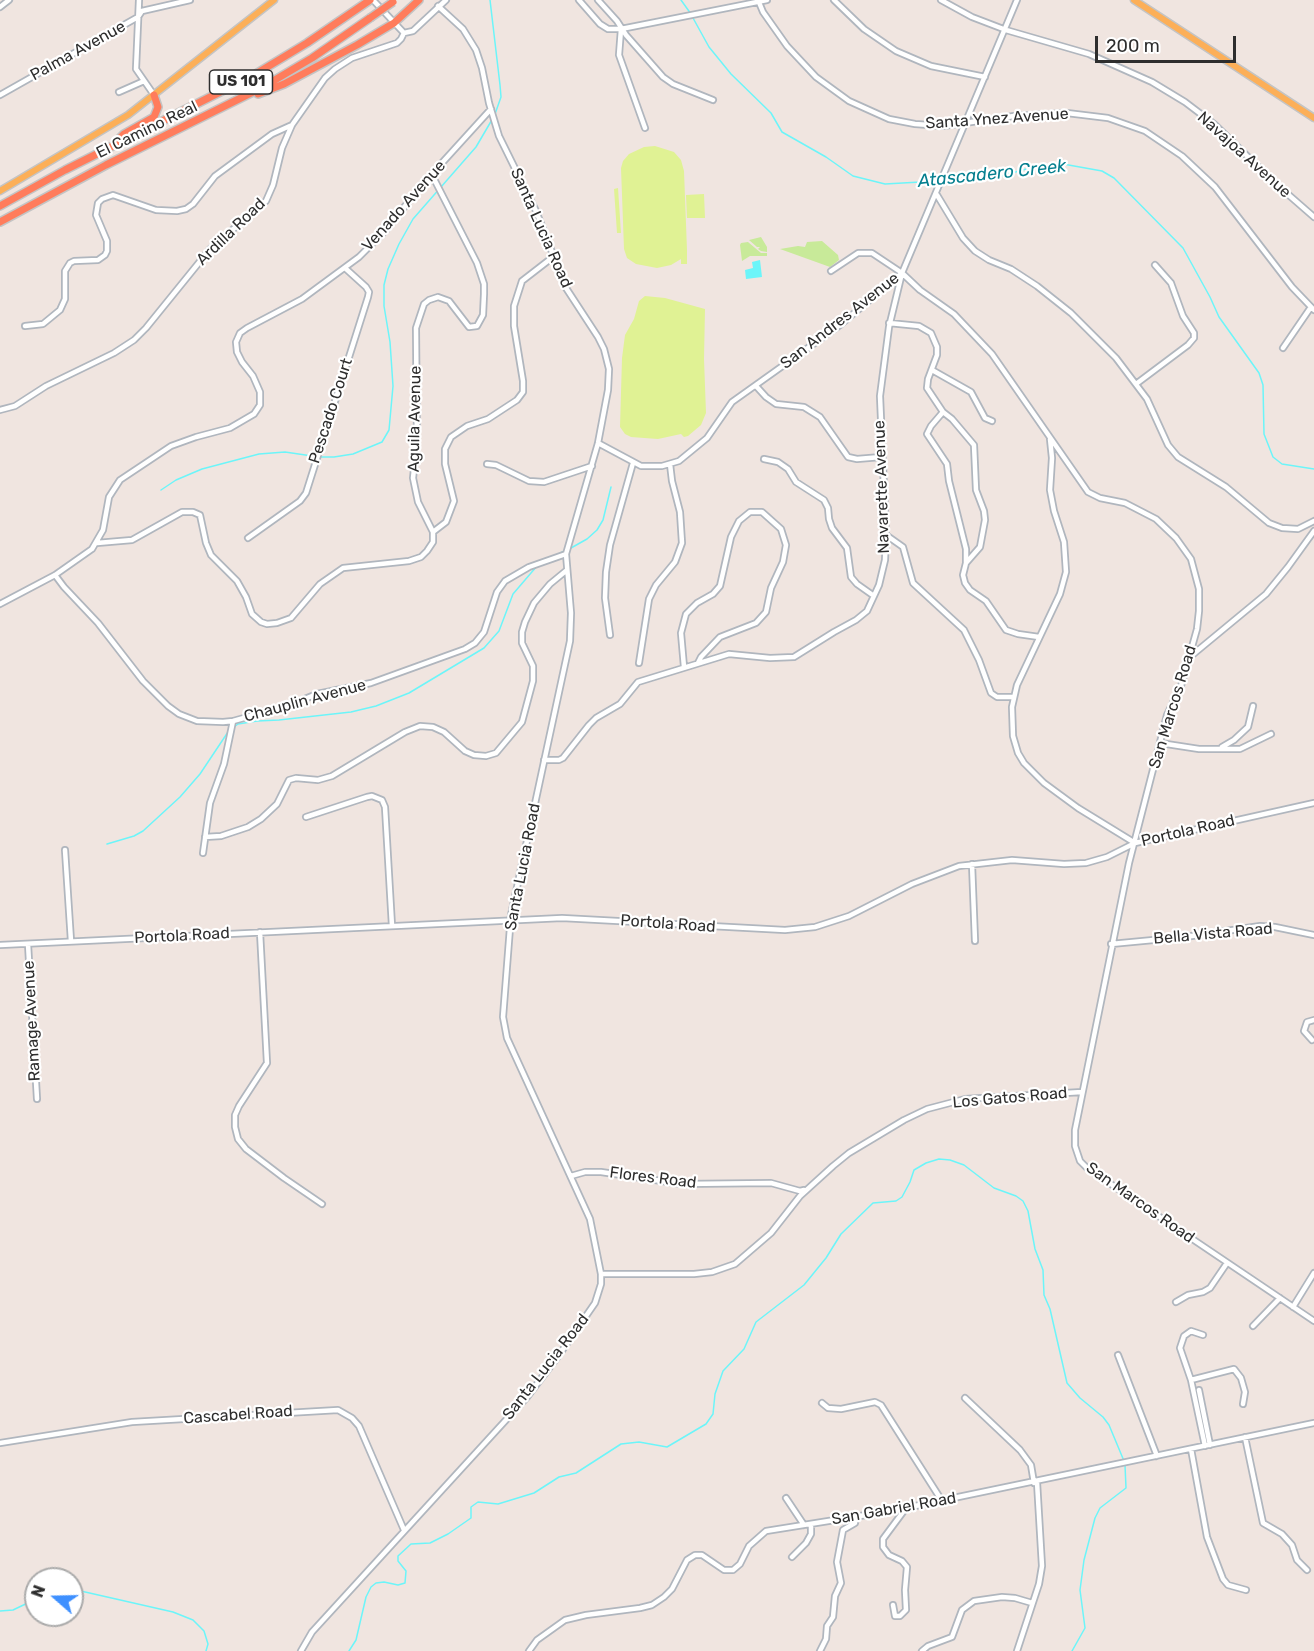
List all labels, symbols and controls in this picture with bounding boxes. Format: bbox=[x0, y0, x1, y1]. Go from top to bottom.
street label: Palma Avenue bbox=[27, 17, 129, 85]
scale bar bbox=[1098, 24, 1239, 62]
text: 200 m bbox=[1106, 35, 1160, 57]
road number: US 101 bbox=[210, 70, 272, 94]
street label: El Camino Real bbox=[93, 97, 201, 163]
street label: Santa Ynez Avenue bbox=[925, 104, 1069, 134]
street label: Navajoa Avenue bbox=[1193, 108, 1295, 202]
water label: Atascadero Creek bbox=[917, 155, 1067, 193]
street label: Venado Avenue bbox=[358, 157, 450, 255]
street label: Santa Lucia Road bbox=[506, 165, 576, 291]
street label: Ardilla Road bbox=[193, 194, 269, 270]
street label: San Andres Avenue bbox=[777, 269, 903, 373]
street label: Pescado Court bbox=[305, 356, 357, 466]
street label: Aguila Avenue bbox=[404, 366, 426, 472]
street label: Navarette Avenue bbox=[870, 420, 894, 554]
street label: San Marcos Road bbox=[1145, 643, 1201, 771]
street label: Chauplin Avenue bbox=[242, 675, 368, 727]
street label: Santa Lucia Road bbox=[501, 802, 545, 932]
street label: Portola Road bbox=[1139, 811, 1237, 851]
street label: Portola Road bbox=[620, 911, 716, 937]
street label: Bella Vista Road bbox=[1153, 919, 1273, 949]
street label: Portola Road bbox=[134, 924, 230, 948]
street label: Ramage Avenue bbox=[19, 960, 45, 1082]
street label: Los Gatos Road bbox=[952, 1083, 1068, 1113]
street label: San Marcos Road bbox=[1082, 1158, 1198, 1248]
street label: Flores Road bbox=[609, 1163, 697, 1193]
street label: Santa Lucia Road bbox=[499, 1310, 593, 1424]
street label: Cascabel Road bbox=[183, 1402, 293, 1428]
street label: San Gabriel Road bbox=[830, 1489, 958, 1529]
north arrow bbox=[24, 1567, 84, 1627]
text: N bbox=[28, 1583, 49, 1600]

